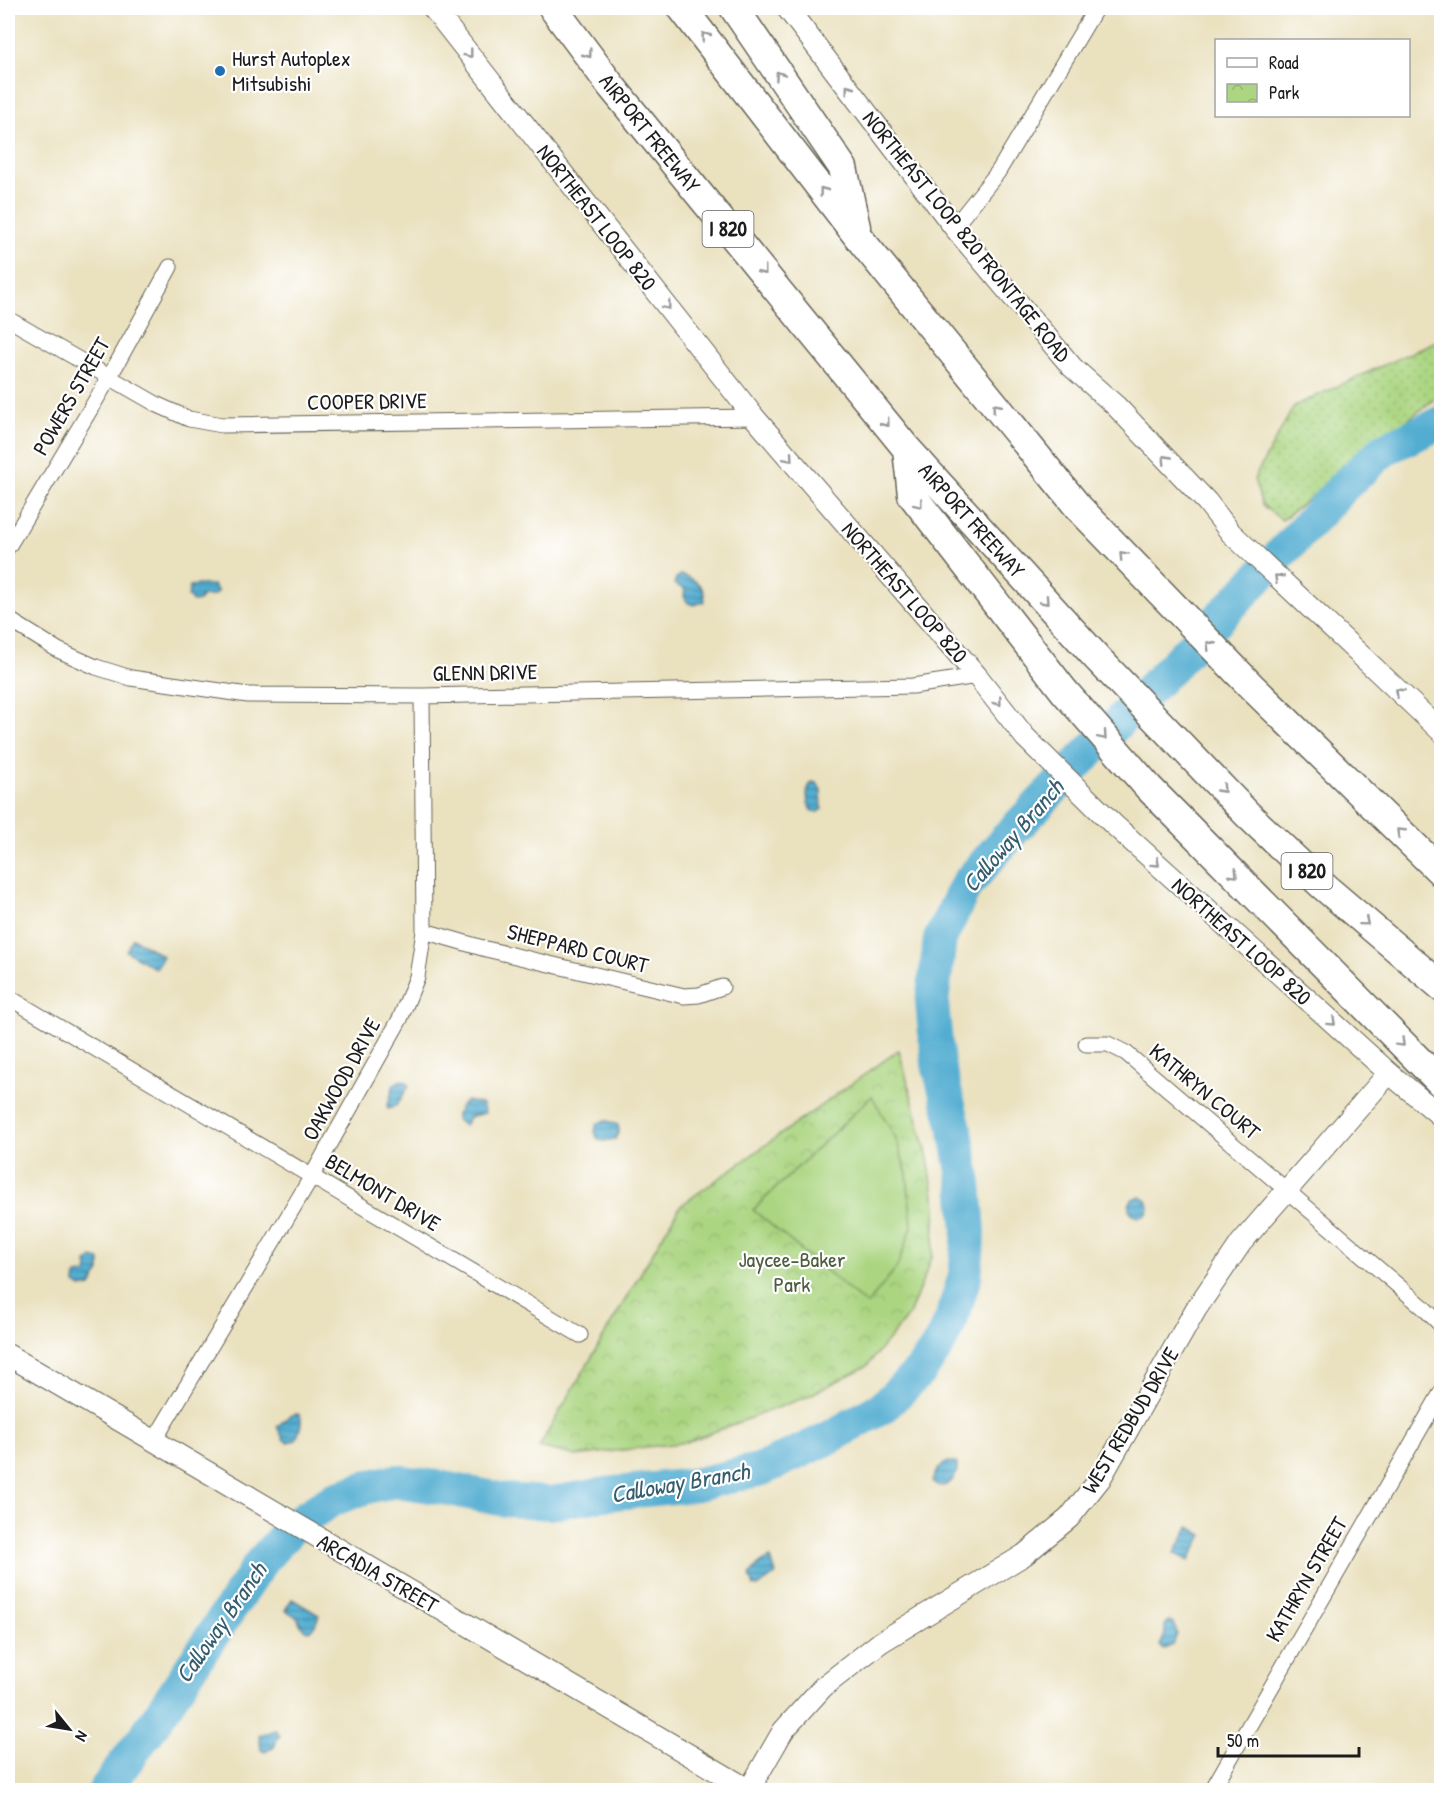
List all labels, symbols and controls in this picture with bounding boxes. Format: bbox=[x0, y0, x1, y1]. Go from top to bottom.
one-way arrow bbox=[701, 32, 712, 43]
legend bbox=[1215, 39, 1410, 117]
place label: Hurst Autoplex Mitsubishi bbox=[232, 43, 351, 98]
one-way arrow bbox=[461, 47, 472, 58]
one-way arrow bbox=[580, 48, 591, 59]
text: Road bbox=[1269, 50, 1299, 75]
marker: Hurst Autoplex Mitsubishi bbox=[213, 64, 227, 78]
street label: AIRPORT FREEWAY bbox=[592, 67, 708, 199]
one-way arrow bbox=[775, 70, 786, 81]
text: Park bbox=[1269, 80, 1300, 105]
one-way arrow bbox=[845, 84, 856, 95]
street label: NORTHEAST LOOP 820 FRONTAGE ROAD bbox=[856, 104, 1078, 368]
street label: NORTHEAST LOOP 820 bbox=[530, 137, 664, 297]
one-way arrow bbox=[820, 187, 831, 198]
road number: I 820 bbox=[702, 211, 754, 247]
one-way arrow bbox=[756, 265, 767, 276]
one-way arrow bbox=[659, 299, 670, 310]
street label: POWERS STREET bbox=[25, 331, 117, 460]
street label: COOPER DRIVE bbox=[307, 385, 427, 417]
one-way arrow bbox=[993, 403, 1004, 414]
one-way arrow bbox=[879, 416, 890, 427]
one-way arrow bbox=[782, 451, 793, 462]
street label: AIRPORT FREEWAY bbox=[912, 456, 1032, 584]
one-way arrow bbox=[1162, 456, 1173, 466]
one-way arrow bbox=[912, 498, 923, 509]
street label: NORTHEAST LOOP 820 bbox=[835, 515, 975, 669]
one-way arrow bbox=[1119, 551, 1130, 561]
one-way arrow bbox=[1274, 575, 1285, 586]
one-way arrow bbox=[1038, 594, 1049, 605]
one-way arrow bbox=[1206, 641, 1217, 652]
street label: GLENN DRIVE bbox=[432, 656, 538, 688]
one-way arrow bbox=[1395, 688, 1405, 699]
one-way arrow bbox=[990, 695, 1001, 706]
one-way arrow bbox=[1095, 729, 1106, 740]
water label: Calloway Branch bbox=[954, 771, 1072, 899]
one-way arrow bbox=[1215, 783, 1226, 793]
one-way arrow bbox=[1396, 828, 1407, 839]
road number: I 820 bbox=[1282, 853, 1332, 889]
one-way arrow bbox=[1149, 856, 1160, 867]
one-way arrow bbox=[1227, 867, 1238, 878]
street label: NORTHEAST LOOP 820 bbox=[1166, 870, 1318, 1012]
one-way arrow bbox=[1358, 915, 1369, 926]
street label: SHEPPARD COURT bbox=[504, 916, 652, 980]
street label: OAKWOOD DRIVE bbox=[295, 1012, 387, 1146]
one-way arrow bbox=[1325, 1015, 1336, 1026]
street label: KATHRYN COURT bbox=[1143, 1036, 1267, 1147]
one-way arrow bbox=[1393, 1036, 1404, 1047]
street label: BELMONT DRIVE bbox=[320, 1146, 446, 1238]
park label: Jaycee-Baker Park bbox=[738, 1244, 846, 1299]
street label: WEST REDBUD DRIVE bbox=[1075, 1341, 1186, 1499]
water label: Calloway Branch bbox=[608, 1454, 754, 1511]
street label: KATHRYN STREET bbox=[1258, 1511, 1354, 1647]
street label: ARCADIA STREET bbox=[312, 1526, 445, 1620]
water label: Calloway Branch bbox=[167, 1554, 275, 1689]
north arrow bbox=[39, 1699, 99, 1759]
scale bar bbox=[1218, 1720, 1359, 1758]
text: N bbox=[70, 1727, 94, 1746]
text: 50 m bbox=[1227, 1728, 1259, 1753]

